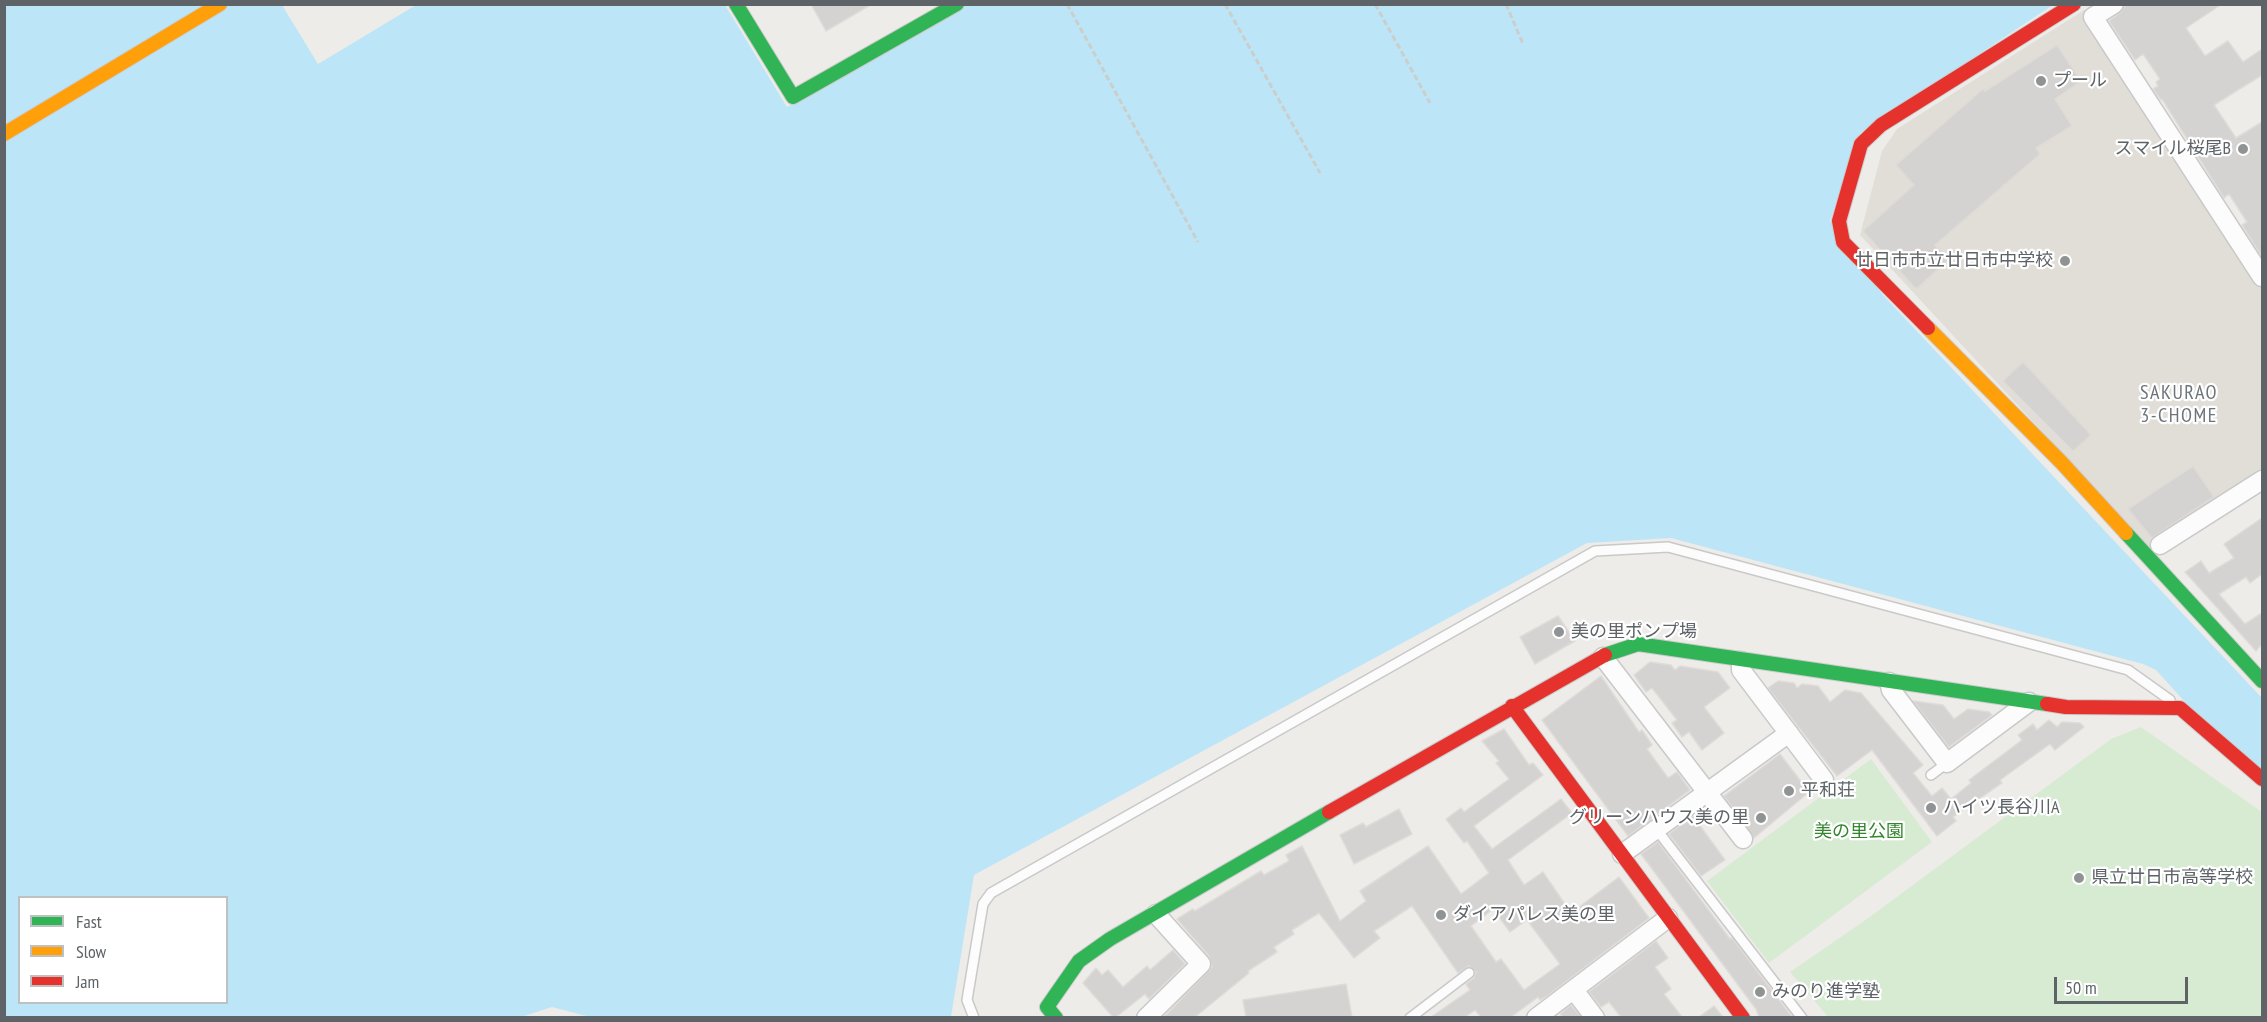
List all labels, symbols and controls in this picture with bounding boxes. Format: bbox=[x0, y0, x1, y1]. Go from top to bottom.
place label: プール bbox=[2053, 70, 2107, 92]
marker: プール bbox=[2034, 74, 2048, 88]
place label: スマイル桜尾B bbox=[2115, 138, 2231, 160]
marker: スマイル桜尾B bbox=[2236, 142, 2250, 156]
place label: 廿日市市立廿日市中学校 bbox=[1855, 250, 2053, 272]
marker: 廿日市市立廿日市中学校 bbox=[2058, 254, 2072, 268]
district label: SAKURAO 3-CHOME bbox=[2140, 381, 2218, 428]
place label: 美の里ポンプ場 bbox=[1571, 621, 1697, 643]
marker: 美の里ポンプ場 bbox=[1552, 625, 1566, 639]
place label: 平和荘 bbox=[1801, 780, 1855, 802]
marker: 平和荘 bbox=[1782, 784, 1796, 798]
place label: ハイツ長谷川A bbox=[1943, 797, 2060, 819]
marker: ハイツ長谷川A bbox=[1924, 801, 1938, 815]
place label: グリーンハウス美の里 bbox=[1569, 807, 1749, 829]
marker: グリーンハウス美の里 bbox=[1754, 811, 1768, 825]
park label: 美の里公園 bbox=[1814, 821, 1904, 843]
place label: 県立廿日市高等学校 bbox=[2091, 867, 2253, 889]
marker: 県立廿日市高等学校 bbox=[2072, 871, 2086, 885]
legend bbox=[18, 896, 228, 1004]
place label: ダイアパレス美の里 bbox=[1453, 904, 1615, 926]
marker: ダイアパレス美の里 bbox=[1434, 908, 1448, 922]
text: Fast bbox=[76, 910, 102, 933]
text: Slow bbox=[76, 940, 106, 963]
scale bar bbox=[2057, 965, 2190, 1003]
text: Jam bbox=[76, 970, 99, 993]
text: 50 m bbox=[2065, 976, 2097, 999]
place label: みのり進学塾 bbox=[1772, 981, 1880, 1003]
marker: みのり進学塾 bbox=[1753, 985, 1767, 999]

